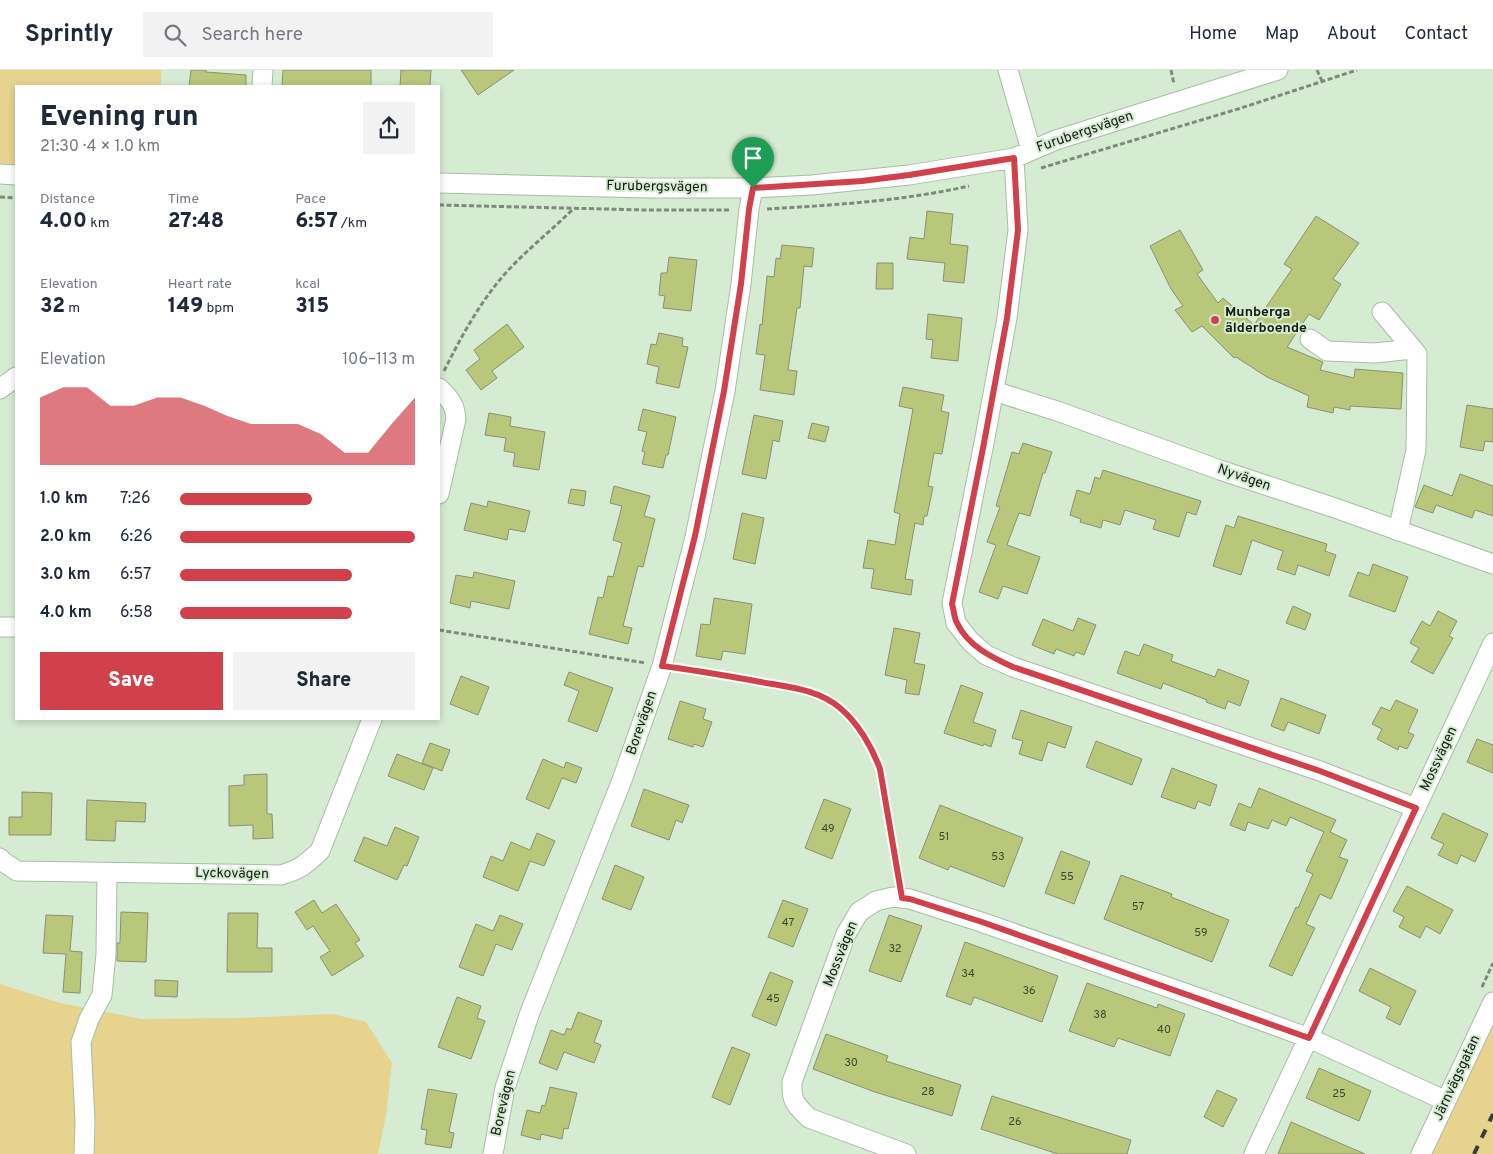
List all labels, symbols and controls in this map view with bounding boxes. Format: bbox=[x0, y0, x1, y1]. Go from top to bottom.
search box bbox=[143, 12, 493, 57]
text: Sprintly bbox=[25, 20, 113, 50]
icon: search bbox=[161, 21, 189, 49]
text: Search here bbox=[201, 23, 303, 47]
text: Home bbox=[1189, 23, 1237, 46]
text: Map bbox=[1265, 23, 1299, 46]
text: About bbox=[1327, 23, 1376, 46]
text: Contact bbox=[1404, 23, 1468, 46]
text: Evening run bbox=[40, 100, 199, 136]
button: share bbox=[363, 102, 415, 154]
street label: Furubergsvägen bbox=[1034, 107, 1136, 157]
text: 21:30 · 4 × 1.0 km bbox=[40, 137, 160, 157]
pin bbox=[732, 137, 774, 188]
icon: arrive bbox=[739, 144, 767, 172]
street label: Furubergsvägen bbox=[606, 178, 708, 196]
text: Distance bbox=[40, 191, 95, 208]
text: Time bbox=[168, 191, 199, 208]
text: Pace bbox=[295, 191, 326, 208]
text: 4.00 bbox=[40, 208, 87, 235]
text: 27:48 bbox=[168, 208, 224, 235]
text: 6:57 bbox=[295, 208, 338, 235]
text: km bbox=[87, 215, 110, 232]
text: /km bbox=[338, 215, 367, 232]
text: Elevation bbox=[40, 276, 98, 293]
text: Heart rate bbox=[168, 276, 232, 293]
text: kcal bbox=[295, 276, 320, 293]
text: 32 bbox=[40, 293, 65, 320]
text: 149 bbox=[168, 293, 203, 320]
text: 315 bbox=[295, 293, 329, 320]
text: m bbox=[65, 300, 80, 317]
text: bpm bbox=[203, 300, 234, 317]
place label: Munberga älderboende bbox=[1225, 304, 1307, 337]
marker: Munberga älderboende bbox=[1209, 314, 1221, 326]
text: Elevation bbox=[40, 350, 106, 370]
text: 106–113 m bbox=[342, 350, 415, 370]
street label: Nyvägen bbox=[1215, 461, 1273, 495]
text: 1.0 km bbox=[40, 489, 88, 509]
text: 7:26 bbox=[120, 489, 151, 509]
text: 2.0 km bbox=[40, 527, 91, 547]
text: 6:26 bbox=[120, 527, 153, 547]
text: 3.0 km bbox=[40, 565, 91, 585]
text: 6:57 bbox=[120, 565, 151, 585]
text: 4.0 km bbox=[40, 603, 92, 623]
text: 6:58 bbox=[120, 603, 153, 623]
button: Save bbox=[40, 652, 223, 710]
button: Share bbox=[233, 652, 415, 710]
street label: Borevägen bbox=[623, 689, 661, 757]
street label: Mossvägen bbox=[1417, 724, 1461, 794]
house number: 49 bbox=[821, 822, 835, 836]
house number: 51 bbox=[939, 830, 949, 844]
house number: 53 bbox=[991, 850, 1005, 864]
street label: Lyckovägen bbox=[195, 865, 269, 883]
house number: 55 bbox=[1060, 870, 1074, 884]
house number: 57 bbox=[1132, 900, 1144, 914]
house number: 47 bbox=[782, 916, 794, 930]
street label: Mossvägen bbox=[820, 919, 862, 989]
house number: 59 bbox=[1194, 926, 1208, 940]
house number: 32 bbox=[888, 942, 902, 956]
house number: 34 bbox=[961, 967, 975, 981]
house number: 36 bbox=[1022, 984, 1036, 998]
house number: 45 bbox=[766, 992, 780, 1006]
house number: 38 bbox=[1093, 1008, 1107, 1022]
house number: 40 bbox=[1157, 1023, 1171, 1037]
street label: Järnvägsgatan bbox=[1430, 1032, 1484, 1124]
house number: 30 bbox=[844, 1056, 858, 1070]
street label: Borevägen bbox=[488, 1068, 520, 1138]
house number: 28 bbox=[921, 1085, 935, 1099]
house number: 25 bbox=[1332, 1087, 1346, 1101]
house number: 26 bbox=[1008, 1115, 1022, 1129]

